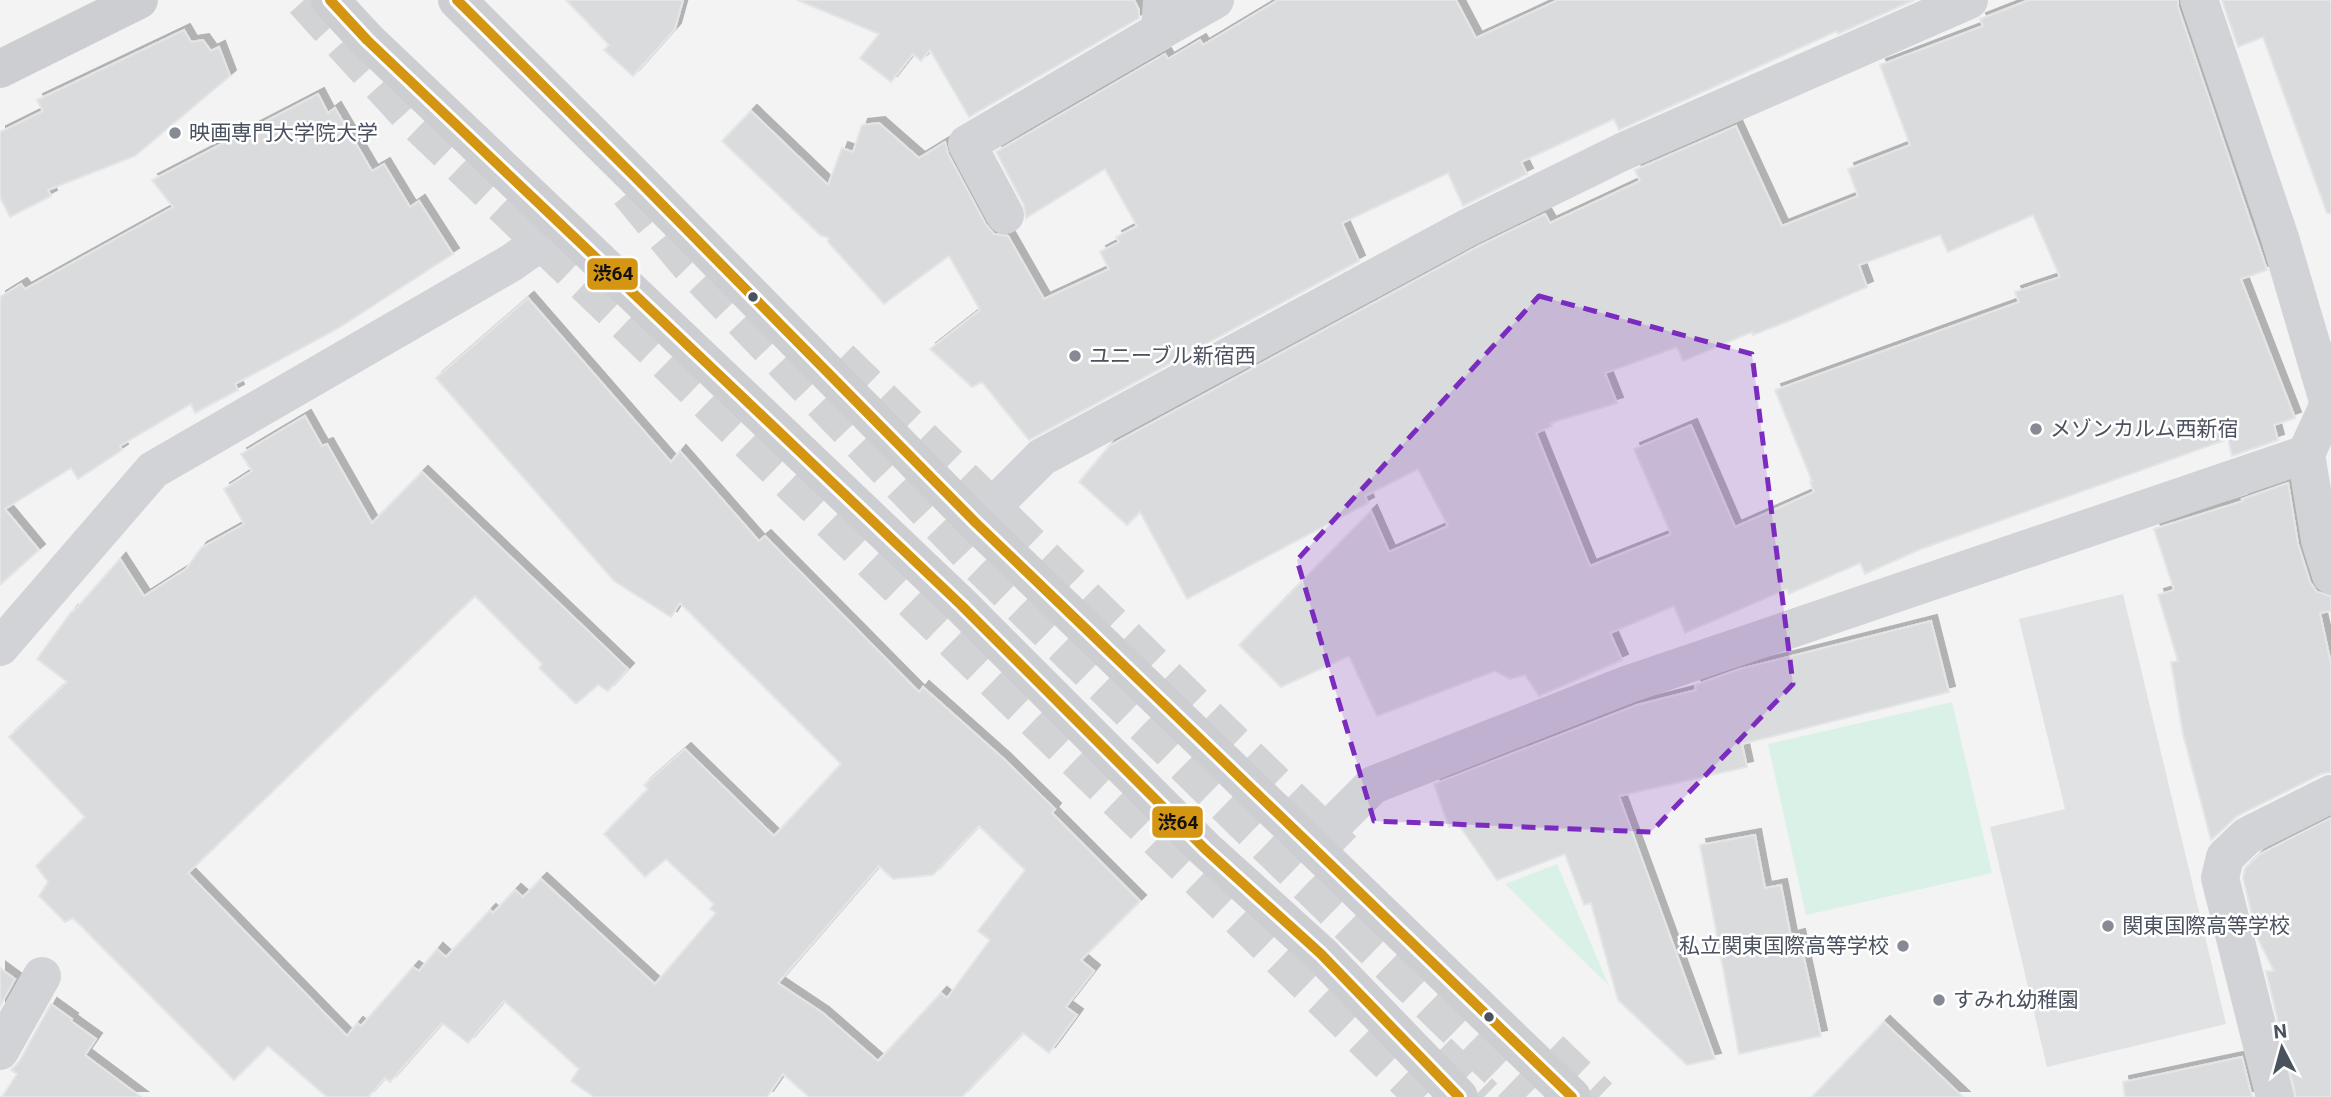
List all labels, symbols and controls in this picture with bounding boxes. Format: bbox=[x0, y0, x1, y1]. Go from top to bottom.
place label: 映画専門大学院大学 bbox=[189, 121, 378, 145]
marker: 映画専門大学院大学 bbox=[167, 125, 183, 141]
line badge: 渋64 bbox=[586, 257, 639, 291]
text: 渋64 bbox=[593, 262, 633, 285]
unlabelled marker bbox=[746, 290, 760, 304]
place label: ユニーブル新宿西 bbox=[1089, 344, 1256, 368]
marker: ユニーブル新宿西 bbox=[1067, 348, 1083, 364]
place label: メゾンカルム西新宿 bbox=[2050, 417, 2239, 441]
marker: メゾンカルム西新宿 bbox=[2028, 421, 2044, 437]
line badge: 渋64 bbox=[1151, 805, 1204, 839]
text: 渋64 bbox=[1158, 811, 1198, 834]
place label: 関東国際高等学校 bbox=[2122, 914, 2290, 938]
marker: 関東国際高等学校 bbox=[2100, 918, 2116, 934]
place label: 私立関東国際高等学校 bbox=[1679, 934, 1889, 958]
marker: 私立関東国際高等学校 bbox=[1895, 938, 1911, 954]
place label: すみれ幼稚園 bbox=[1953, 988, 2079, 1012]
marker: すみれ幼稚園 bbox=[1931, 992, 1947, 1008]
unlabelled marker bbox=[1482, 1010, 1496, 1024]
north arrow bbox=[2247, 1013, 2317, 1083]
text: N bbox=[2272, 1019, 2288, 1044]

